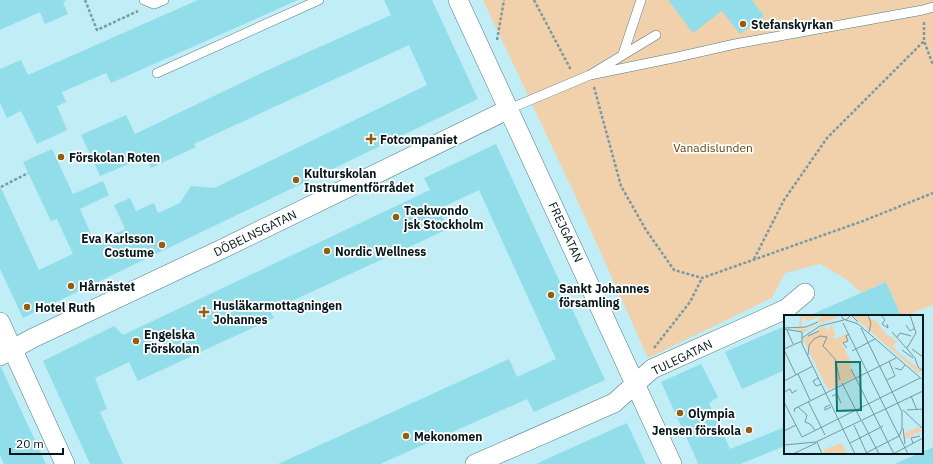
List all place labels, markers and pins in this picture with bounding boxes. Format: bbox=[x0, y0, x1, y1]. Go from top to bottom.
place label: Stefanskyrkan bbox=[751, 17, 833, 32]
marker: Stefanskyrkan bbox=[738, 19, 748, 29]
place label: Fotcompaniet bbox=[380, 132, 458, 147]
marker: Fotcompaniet bbox=[365, 133, 377, 145]
place label: Förskolan Roten bbox=[69, 150, 160, 165]
marker: Förskolan Roten bbox=[56, 152, 66, 162]
place label: Kulturskolan Instrumentförrådet bbox=[304, 166, 415, 195]
marker: Kulturskolan Instrumentförrådet bbox=[291, 175, 301, 185]
place label: Taekwondo jsk Stockholm bbox=[403, 203, 483, 232]
marker: Taekwondo jsk Stockholm bbox=[391, 212, 401, 222]
place label: Eva Karlsson Costume bbox=[81, 231, 154, 260]
marker: Eva Karlsson Costume bbox=[157, 240, 167, 250]
place label: Nordic Wellness bbox=[335, 244, 426, 259]
marker: Nordic Wellness bbox=[322, 246, 332, 256]
place label: Hårnästet bbox=[79, 279, 136, 294]
marker: Hårnästet bbox=[66, 281, 76, 291]
place label: Sankt Johannes församling bbox=[559, 281, 649, 310]
marker: Sankt Johannes församling bbox=[546, 290, 556, 300]
place label: Husläkarmottagningen Johannes bbox=[213, 298, 342, 327]
place label: Hotel Ruth bbox=[35, 300, 95, 315]
marker: Hotel Ruth bbox=[22, 302, 32, 312]
marker: Husläkarmottagningen Johannes bbox=[198, 306, 210, 318]
place label: Engelska Förskolan bbox=[144, 327, 199, 356]
marker: Engelska Förskolan bbox=[131, 336, 141, 346]
place label: Olympia bbox=[688, 406, 735, 421]
marker: Olympia bbox=[675, 408, 685, 418]
place label: Jensen förskola bbox=[652, 423, 741, 438]
marker: Jensen förskola bbox=[744, 425, 754, 435]
place label: Mekonomen bbox=[414, 429, 483, 444]
marker: Mekonomen bbox=[401, 431, 411, 441]

